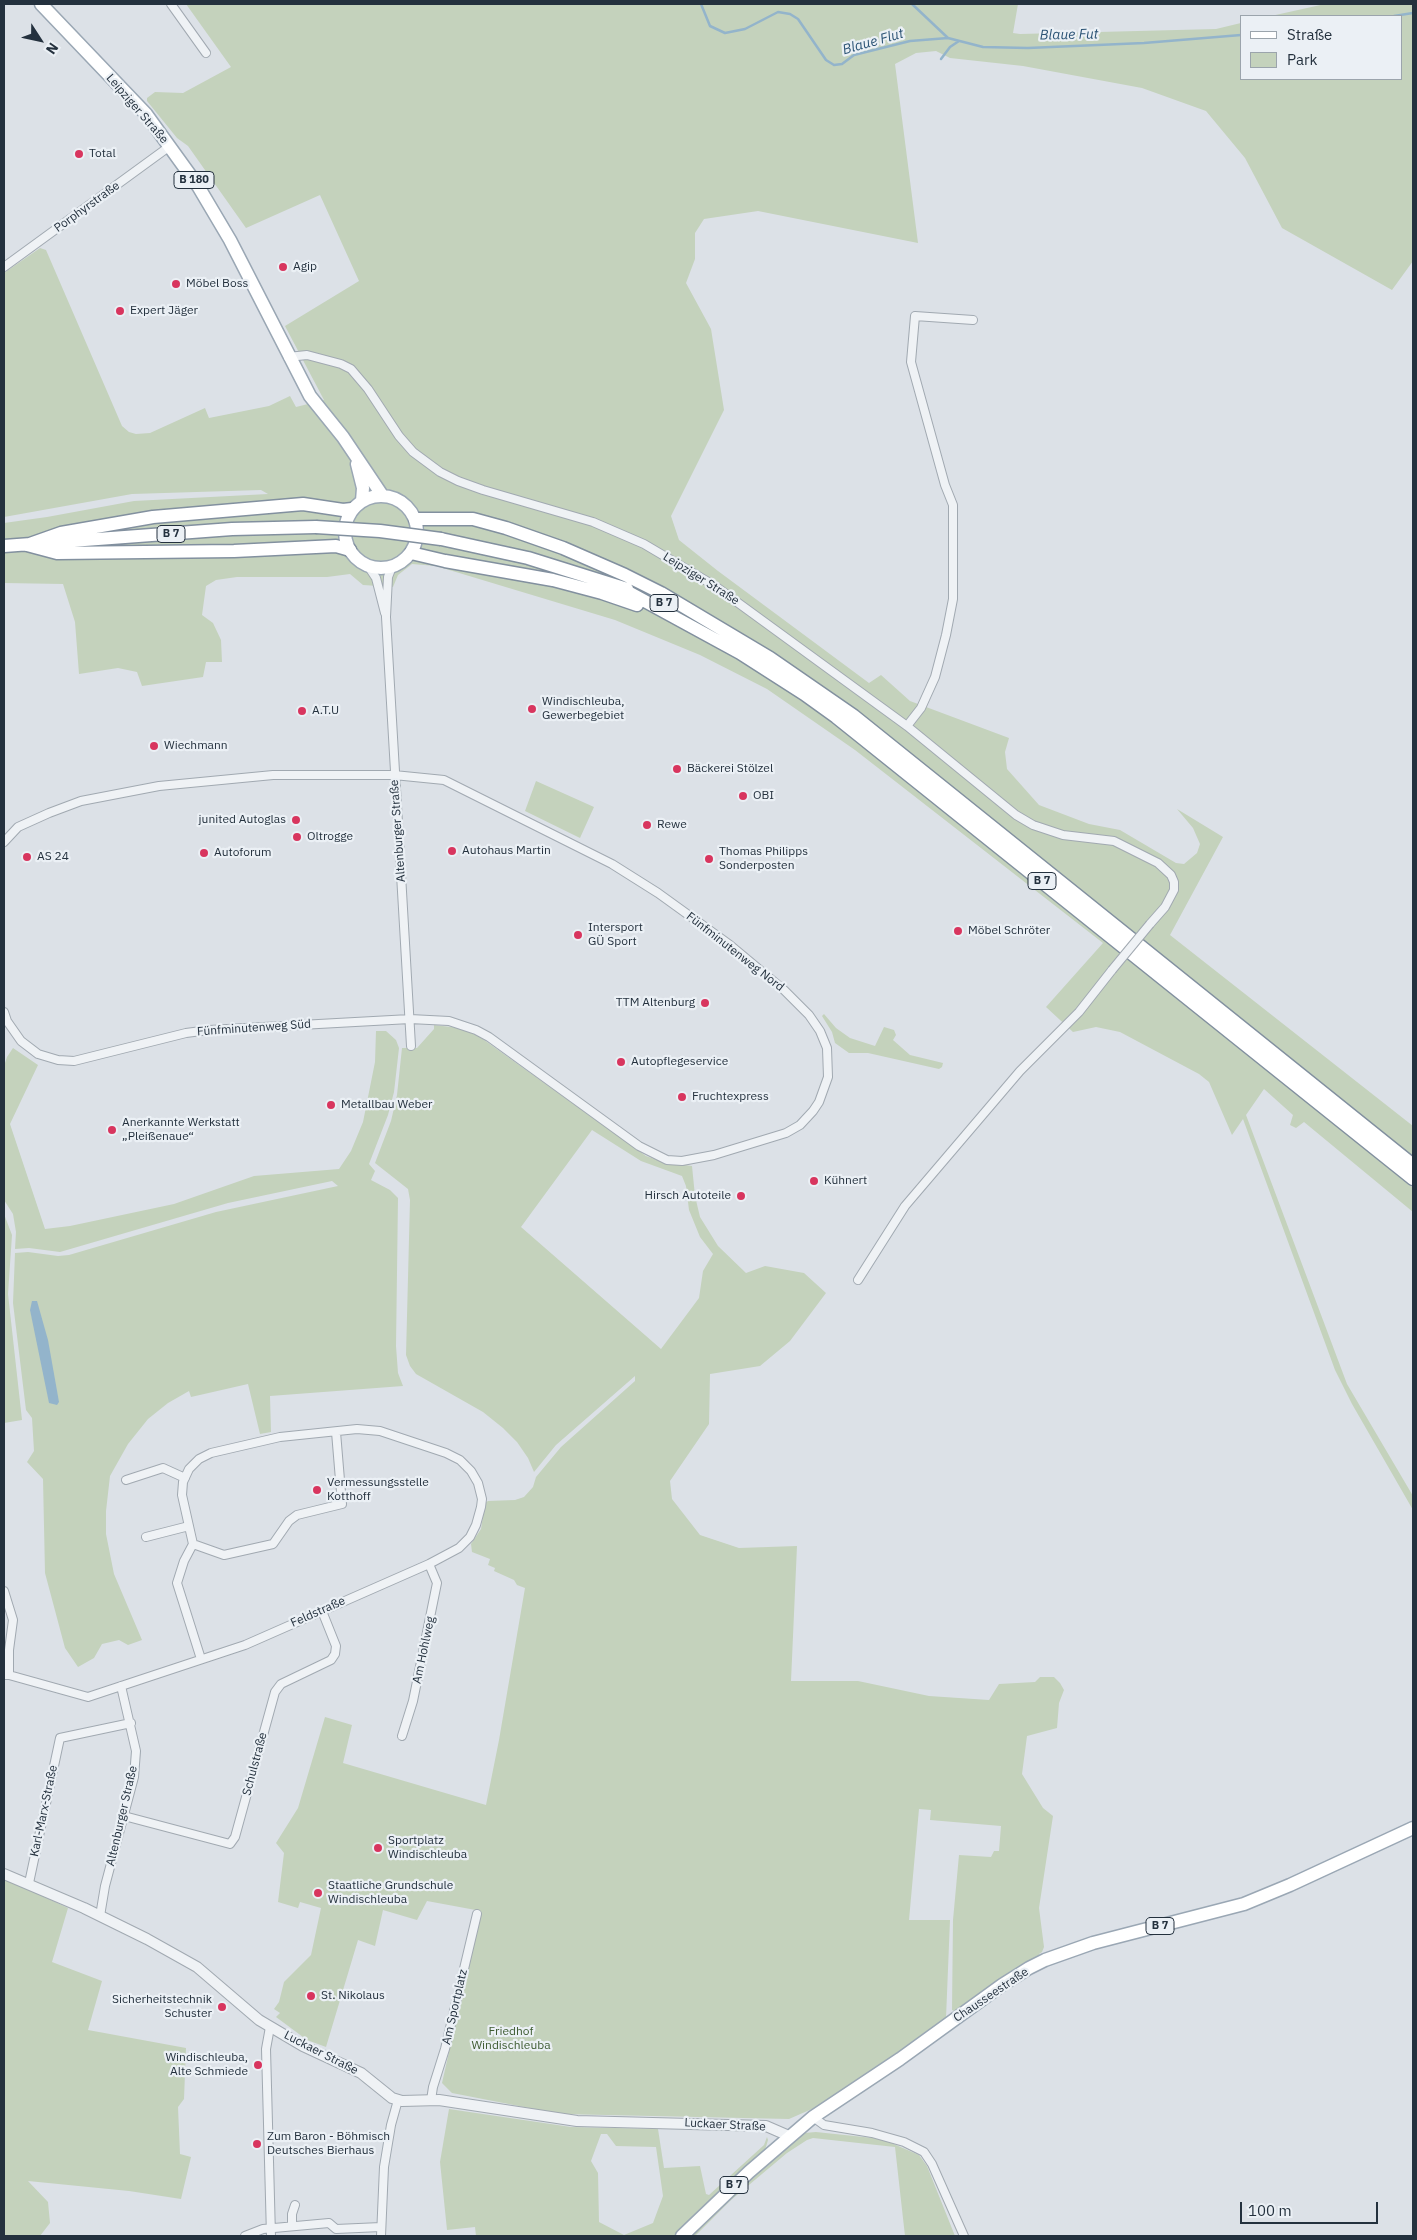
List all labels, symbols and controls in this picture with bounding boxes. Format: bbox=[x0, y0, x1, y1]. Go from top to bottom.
north arrow bbox=[15, 15, 65, 65]
legend bbox=[1240, 15, 1402, 80]
water label: Blaue Flut bbox=[841, 25, 905, 59]
text: Straße bbox=[1287, 25, 1332, 44]
water label: Blaue Fut bbox=[1040, 26, 1098, 44]
text: N bbox=[42, 39, 63, 58]
text: Park bbox=[1287, 50, 1317, 69]
street label: Leipziger Straße bbox=[103, 71, 171, 147]
place label: Total bbox=[89, 147, 116, 161]
marker: Total bbox=[73, 148, 85, 160]
road number: B 180 bbox=[174, 172, 214, 188]
street label: Porphyrstraße bbox=[52, 178, 122, 236]
place label: Agip bbox=[293, 260, 317, 274]
marker: Agip bbox=[277, 261, 289, 273]
place label: Möbel Boss bbox=[186, 277, 248, 291]
marker: Möbel Boss bbox=[170, 278, 182, 290]
place label: Expert Jäger bbox=[130, 304, 198, 318]
marker: Expert Jäger bbox=[114, 305, 126, 317]
road number: B 7 bbox=[157, 526, 185, 542]
street label: Leipziger Straße bbox=[660, 550, 742, 608]
road number: B 7 bbox=[650, 594, 678, 612]
place label: Windischleuba, Gewerbegebiet bbox=[542, 695, 625, 723]
marker: Windischleuba, Gewerbegebiet bbox=[526, 703, 538, 715]
place label: A.T.U bbox=[312, 704, 339, 718]
marker: A.T.U bbox=[296, 705, 308, 717]
place label: Wiechmann bbox=[164, 739, 228, 753]
marker: Wiechmann bbox=[148, 740, 160, 752]
place label: Bäckerei Stölzel bbox=[687, 762, 773, 776]
marker: Bäckerei Stölzel bbox=[671, 763, 683, 775]
street label: Altenburger Straße bbox=[387, 779, 409, 883]
place label: OBI bbox=[753, 789, 774, 803]
marker: OBI bbox=[737, 790, 749, 802]
place label: junited Autoglas bbox=[199, 813, 286, 827]
marker: junited Autoglas bbox=[290, 814, 302, 826]
place label: Rewe bbox=[657, 818, 687, 832]
marker: Rewe bbox=[641, 819, 653, 831]
place label: Oltrogge bbox=[307, 830, 353, 844]
marker: Oltrogge bbox=[291, 831, 303, 843]
place label: Autohaus Martin bbox=[462, 844, 551, 858]
marker: Autohaus Martin bbox=[446, 845, 458, 857]
place label: Thomas Philipps Sonderposten bbox=[719, 845, 808, 873]
place label: Autoforum bbox=[214, 846, 272, 860]
marker: Autoforum bbox=[198, 847, 210, 859]
place label: AS 24 bbox=[37, 850, 69, 864]
marker: AS 24 bbox=[21, 851, 33, 863]
marker: Thomas Philipps Sonderposten bbox=[703, 853, 715, 865]
road number: B 7 bbox=[1028, 872, 1056, 889]
street label: Fünfminutenweg Nord bbox=[683, 909, 787, 995]
place label: Intersport GÜ Sport bbox=[588, 921, 643, 949]
place label: Möbel Schröter bbox=[968, 924, 1050, 938]
marker: Möbel Schröter bbox=[952, 925, 964, 937]
marker: Intersport GÜ Sport bbox=[572, 929, 584, 941]
place label: TTM Altenburg bbox=[616, 996, 695, 1010]
marker: TTM Altenburg bbox=[699, 997, 711, 1009]
street label: Fünfminutenweg Süd bbox=[197, 1017, 311, 1039]
place label: Autopflegeservice bbox=[631, 1055, 728, 1069]
marker: Autopflegeservice bbox=[615, 1056, 627, 1068]
place label: Fruchtexpress bbox=[692, 1090, 769, 1104]
marker: Fruchtexpress bbox=[676, 1091, 688, 1103]
place label: Metallbau Weber bbox=[341, 1098, 432, 1112]
marker: Metallbau Weber bbox=[325, 1099, 337, 1111]
place label: Anerkannte Werkstatt „Pleißenaue“ bbox=[122, 1116, 240, 1144]
marker: Anerkannte Werkstatt „Pleißenaue“ bbox=[106, 1124, 118, 1136]
place label: Kühnert bbox=[824, 1174, 867, 1188]
marker: Kühnert bbox=[808, 1175, 820, 1187]
place label: Hirsch Autoteile bbox=[645, 1189, 731, 1203]
marker: Hirsch Autoteile bbox=[735, 1190, 747, 1202]
place label: Vermessungsstelle Kotthoff bbox=[327, 1476, 429, 1504]
marker: Vermessungsstelle Kotthoff bbox=[311, 1484, 323, 1496]
street label: Feldstraße bbox=[288, 1594, 348, 1630]
street label: Am Hohlweg bbox=[410, 1615, 438, 1685]
street label: Schulstraße bbox=[240, 1731, 270, 1797]
street label: Karl-Marx-Straße bbox=[27, 1764, 61, 1858]
street label: Altenburger Straße bbox=[103, 1764, 141, 1868]
place label: Sportplatz Windischleuba bbox=[388, 1834, 467, 1862]
marker: Sportplatz Windischleuba bbox=[372, 1842, 384, 1854]
place label: Staatliche Grundschule Windischleuba bbox=[328, 1879, 453, 1907]
marker: Staatliche Grundschule Windischleuba bbox=[312, 1887, 324, 1899]
road number: B 7 bbox=[1146, 1918, 1174, 1934]
street label: Chausseestraße bbox=[951, 1965, 1031, 2025]
street label: Am Sportplatz bbox=[439, 1968, 471, 2046]
place label: St. Nikolaus bbox=[321, 1989, 385, 2003]
marker: St. Nikolaus bbox=[305, 1990, 317, 2002]
place label: Sicherheitstechnik Schuster bbox=[112, 1993, 212, 2021]
marker: Sicherheitstechnik Schuster bbox=[216, 2001, 228, 2013]
park label: Friedhof Windischleuba bbox=[471, 2025, 551, 2053]
street label: Luckaer Straße bbox=[281, 2028, 361, 2078]
place label: Windischleuba, Alte Schmiede bbox=[165, 2051, 248, 2079]
marker: Windischleuba, Alte Schmiede bbox=[252, 2059, 264, 2071]
street label: Luckaer Straße bbox=[684, 2116, 766, 2134]
place label: Zum Baron - Böhmisch Deutsches Bierhaus bbox=[267, 2130, 390, 2158]
marker: Zum Baron - Böhmisch Deutsches Bierhaus bbox=[251, 2138, 263, 2150]
road number: B 7 bbox=[720, 2176, 748, 2194]
scale bar bbox=[1242, 2192, 1380, 2224]
text: 100 m bbox=[1248, 2201, 1292, 2220]

